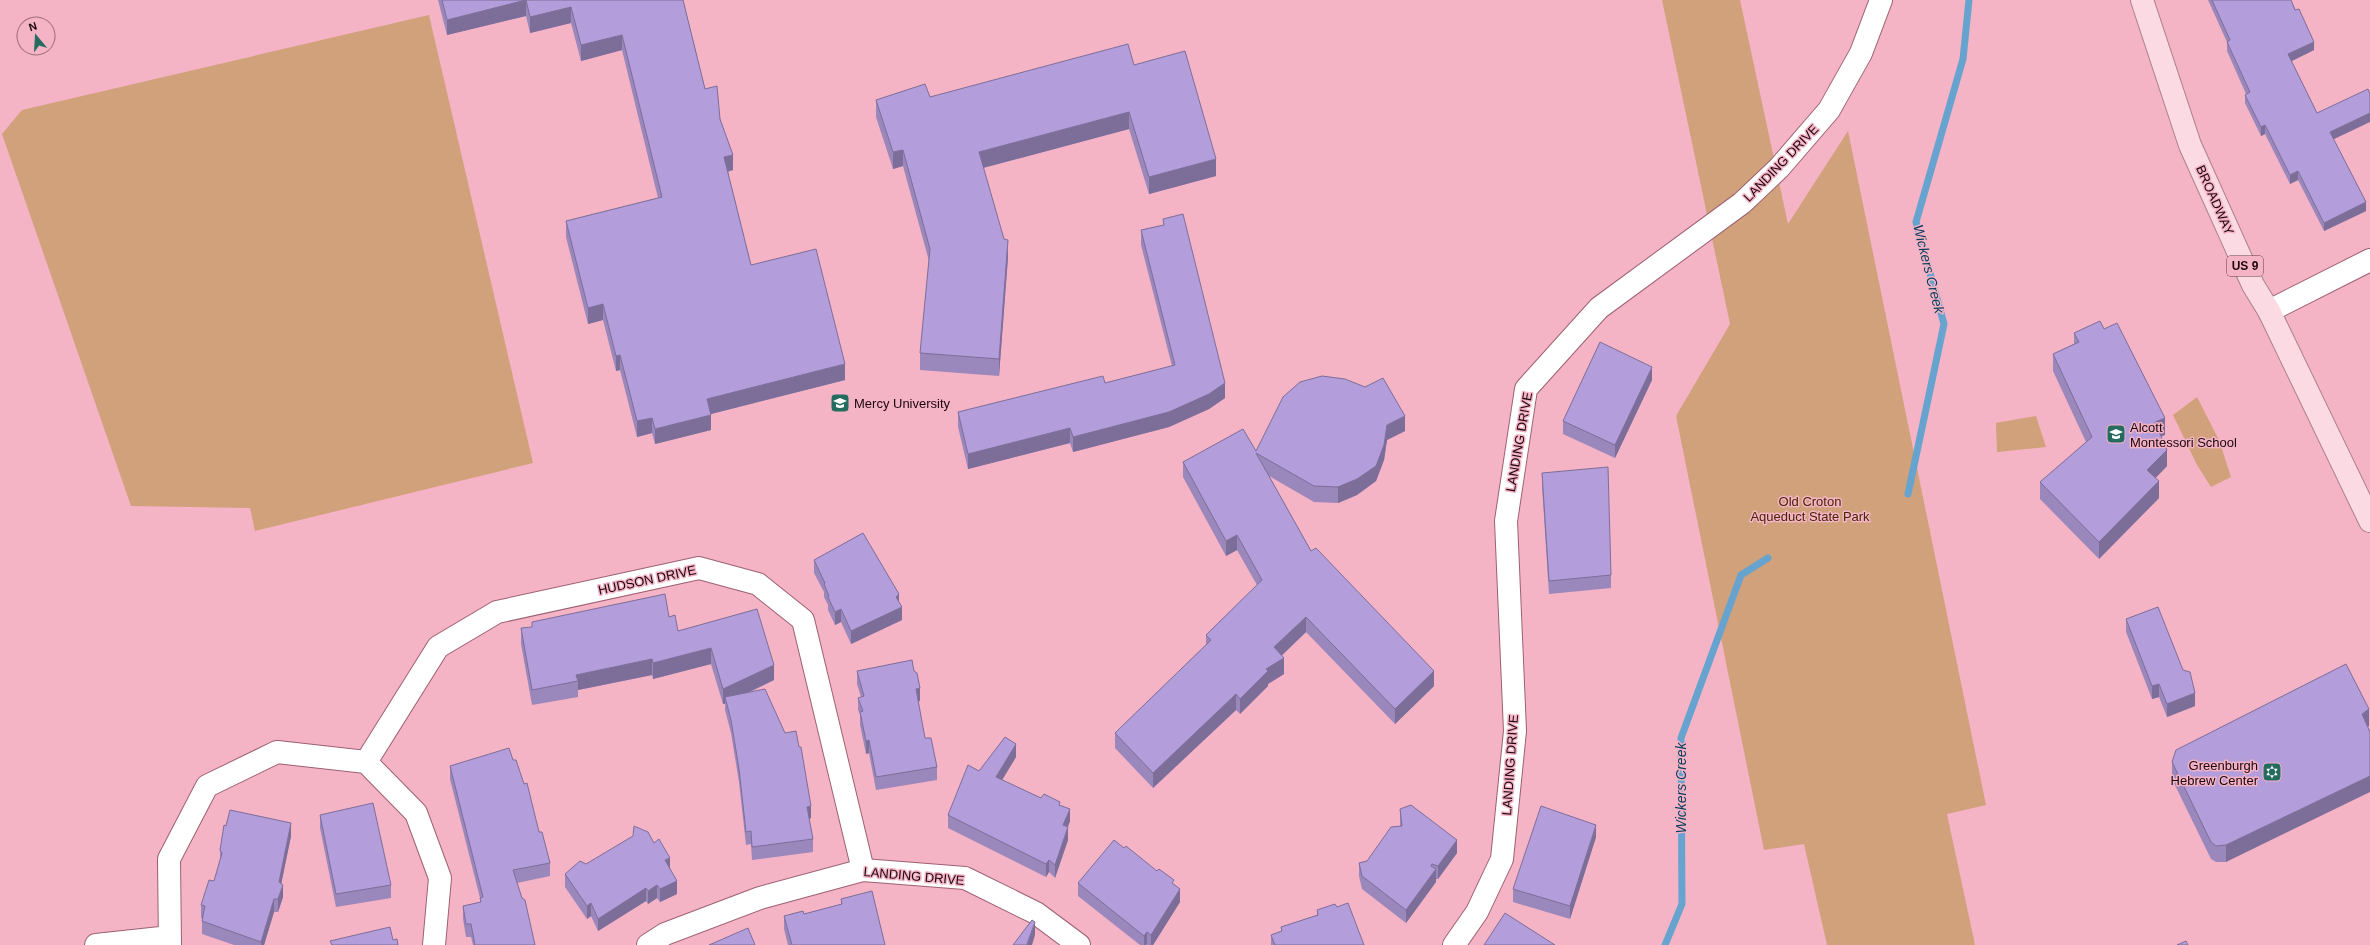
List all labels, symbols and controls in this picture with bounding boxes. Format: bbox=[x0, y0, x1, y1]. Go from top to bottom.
north arrow bbox=[16, 16, 56, 56]
text: N bbox=[27, 20, 39, 33]
street label: LANDING DRIVE bbox=[1740, 121, 1822, 205]
street label: BROADWAY bbox=[2193, 163, 2237, 237]
water label: Wickers Creek bbox=[1910, 223, 1948, 316]
road number: US 9 bbox=[2227, 256, 2263, 276]
street label: LANDING DRIVE bbox=[1503, 391, 1535, 493]
school or university icon: Mercy University bbox=[829, 392, 851, 414]
place label: Mercy University bbox=[854, 396, 951, 411]
place label: Alcott Montessori School bbox=[2130, 420, 2237, 450]
school or university icon: Alcott Montessori School bbox=[2105, 423, 2127, 445]
park label: Old Croton Aqueduct State Park bbox=[1750, 494, 1870, 524]
street label: HUDSON DRIVE bbox=[597, 562, 698, 598]
street label: LANDING DRIVE bbox=[1499, 714, 1521, 816]
water label: Wickers Creek bbox=[1673, 742, 1689, 833]
place label: Greenburgh Hebrew Center bbox=[2171, 758, 2259, 788]
synagogue icon: Greenburgh Hebrew Center bbox=[2261, 761, 2283, 783]
street label: LANDING DRIVE bbox=[863, 864, 965, 888]

